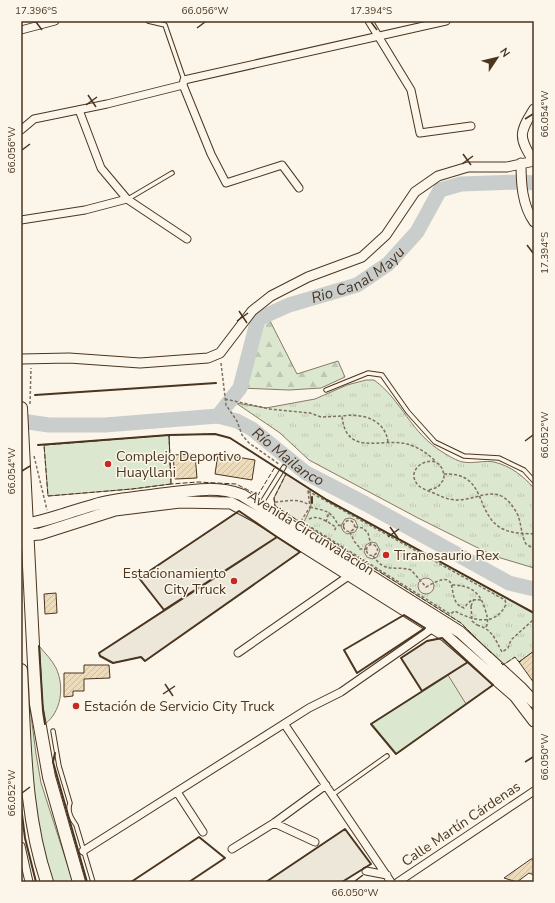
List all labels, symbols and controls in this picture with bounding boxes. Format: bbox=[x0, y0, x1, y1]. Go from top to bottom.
text: 17.396°S bbox=[15, 4, 57, 18]
text: 66.056°W bbox=[181, 4, 229, 18]
text: 17.394°S bbox=[350, 4, 392, 18]
north arrow bbox=[477, 38, 517, 78]
text: N bbox=[496, 45, 513, 60]
text: 66.054°W bbox=[538, 90, 552, 138]
text: 66.056°W bbox=[5, 126, 19, 174]
text: 17.394°S bbox=[538, 232, 552, 274]
water label: Rio Canal Mayu bbox=[309, 242, 409, 308]
text: 66.052°W bbox=[538, 411, 552, 459]
water label: Río Mailanco bbox=[248, 423, 328, 491]
text: 66.054°W bbox=[5, 447, 19, 495]
place label: Complejo Deportivo Huayllani bbox=[116, 447, 241, 482]
marker: Complejo Deportivo Huayllani bbox=[103, 459, 113, 469]
street label: Avenida Circunvalación bbox=[244, 486, 378, 580]
place label: Tiranosaurio Rex bbox=[394, 546, 500, 565]
marker: Tiranosaurio Rex bbox=[381, 550, 391, 560]
place label: Estacionamiento City Truck bbox=[123, 564, 227, 599]
marker: Estacionamiento City Truck bbox=[229, 576, 239, 586]
place label: Estación de Servicio City Truck bbox=[84, 697, 276, 716]
marker: Estación de Servicio City Truck bbox=[71, 701, 81, 711]
text: 66.050°W bbox=[538, 733, 552, 781]
text: 66.052°W bbox=[5, 769, 19, 817]
street label: Calle Martín Cárdenas bbox=[398, 777, 524, 871]
text: 66.050°W bbox=[331, 886, 379, 900]

